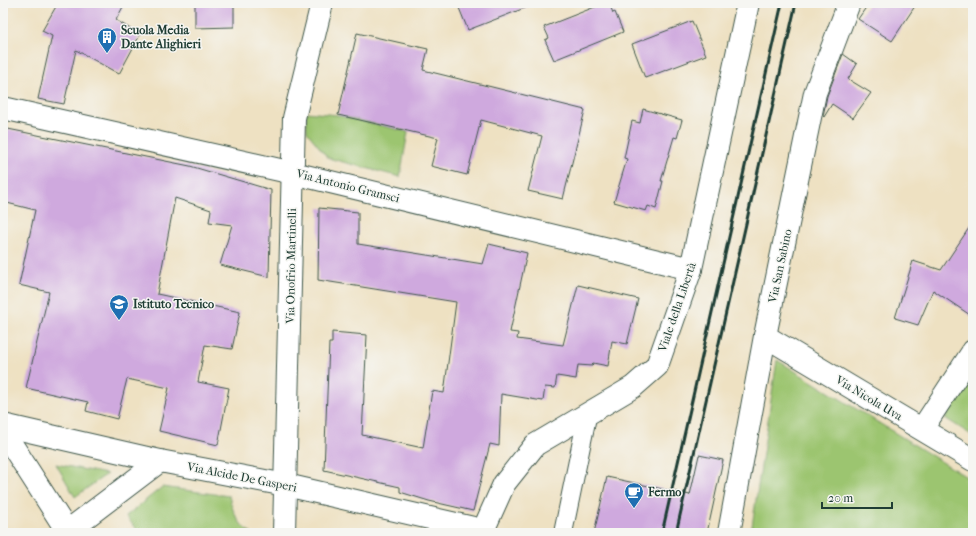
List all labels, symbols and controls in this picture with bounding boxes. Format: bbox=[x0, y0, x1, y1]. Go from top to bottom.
place label: Scuola Media Dante Alighieri bbox=[121, 23, 202, 52]
building icon: Scuola Media Dante Alighieri bbox=[96, 26, 118, 54]
street label: Via Antonio Gramsci bbox=[294, 166, 401, 206]
street label: Via Onofrio Martinelli bbox=[283, 208, 299, 325]
street label: Via San Sabino bbox=[765, 228, 795, 305]
street label: Viale della Libertà bbox=[655, 260, 699, 355]
school or university icon: Istituto Tecnico bbox=[108, 293, 130, 321]
place label: Istituto Tecnico bbox=[133, 297, 214, 311]
street label: Via Nicola Uva bbox=[832, 372, 905, 424]
street label: Via Alcide De Gasperi bbox=[185, 459, 299, 495]
cafe icon: Fermo bbox=[623, 481, 645, 509]
scale bar bbox=[822, 484, 892, 510]
place label: Fermo bbox=[647, 485, 681, 499]
text: 20 m bbox=[828, 491, 853, 505]

